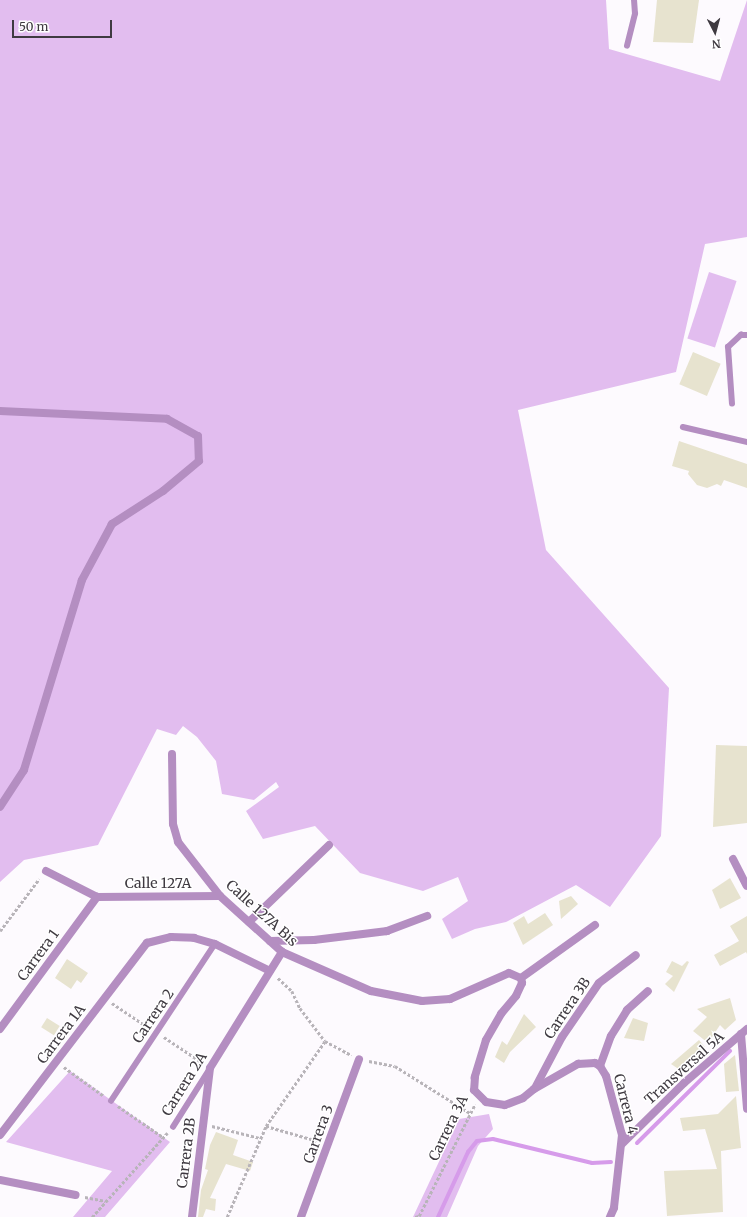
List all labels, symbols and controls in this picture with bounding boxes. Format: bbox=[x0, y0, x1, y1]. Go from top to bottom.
scale bar bbox=[14, 12, 114, 38]
north arrow bbox=[695, 12, 735, 52]
text: 50 m bbox=[19, 19, 48, 34]
text: N bbox=[711, 37, 721, 51]
street label: Calle 127A bbox=[125, 875, 191, 891]
street label: Calle 127A Bis bbox=[223, 876, 301, 950]
street label: Carrera 1 bbox=[14, 926, 62, 984]
street label: Carrera 3B bbox=[540, 974, 594, 1042]
street label: Carrera 2 bbox=[129, 986, 177, 1046]
street label: Carrera 1A bbox=[33, 1001, 89, 1067]
street label: Transversal 5A bbox=[641, 1028, 727, 1108]
street label: Carrera 2A bbox=[158, 1049, 210, 1119]
street label: Carrera 4 bbox=[610, 1072, 642, 1136]
street label: Carrera 3A bbox=[425, 1092, 471, 1164]
street label: Carrera 3 bbox=[300, 1102, 336, 1166]
street label: Carrera 2B bbox=[173, 1117, 199, 1189]

